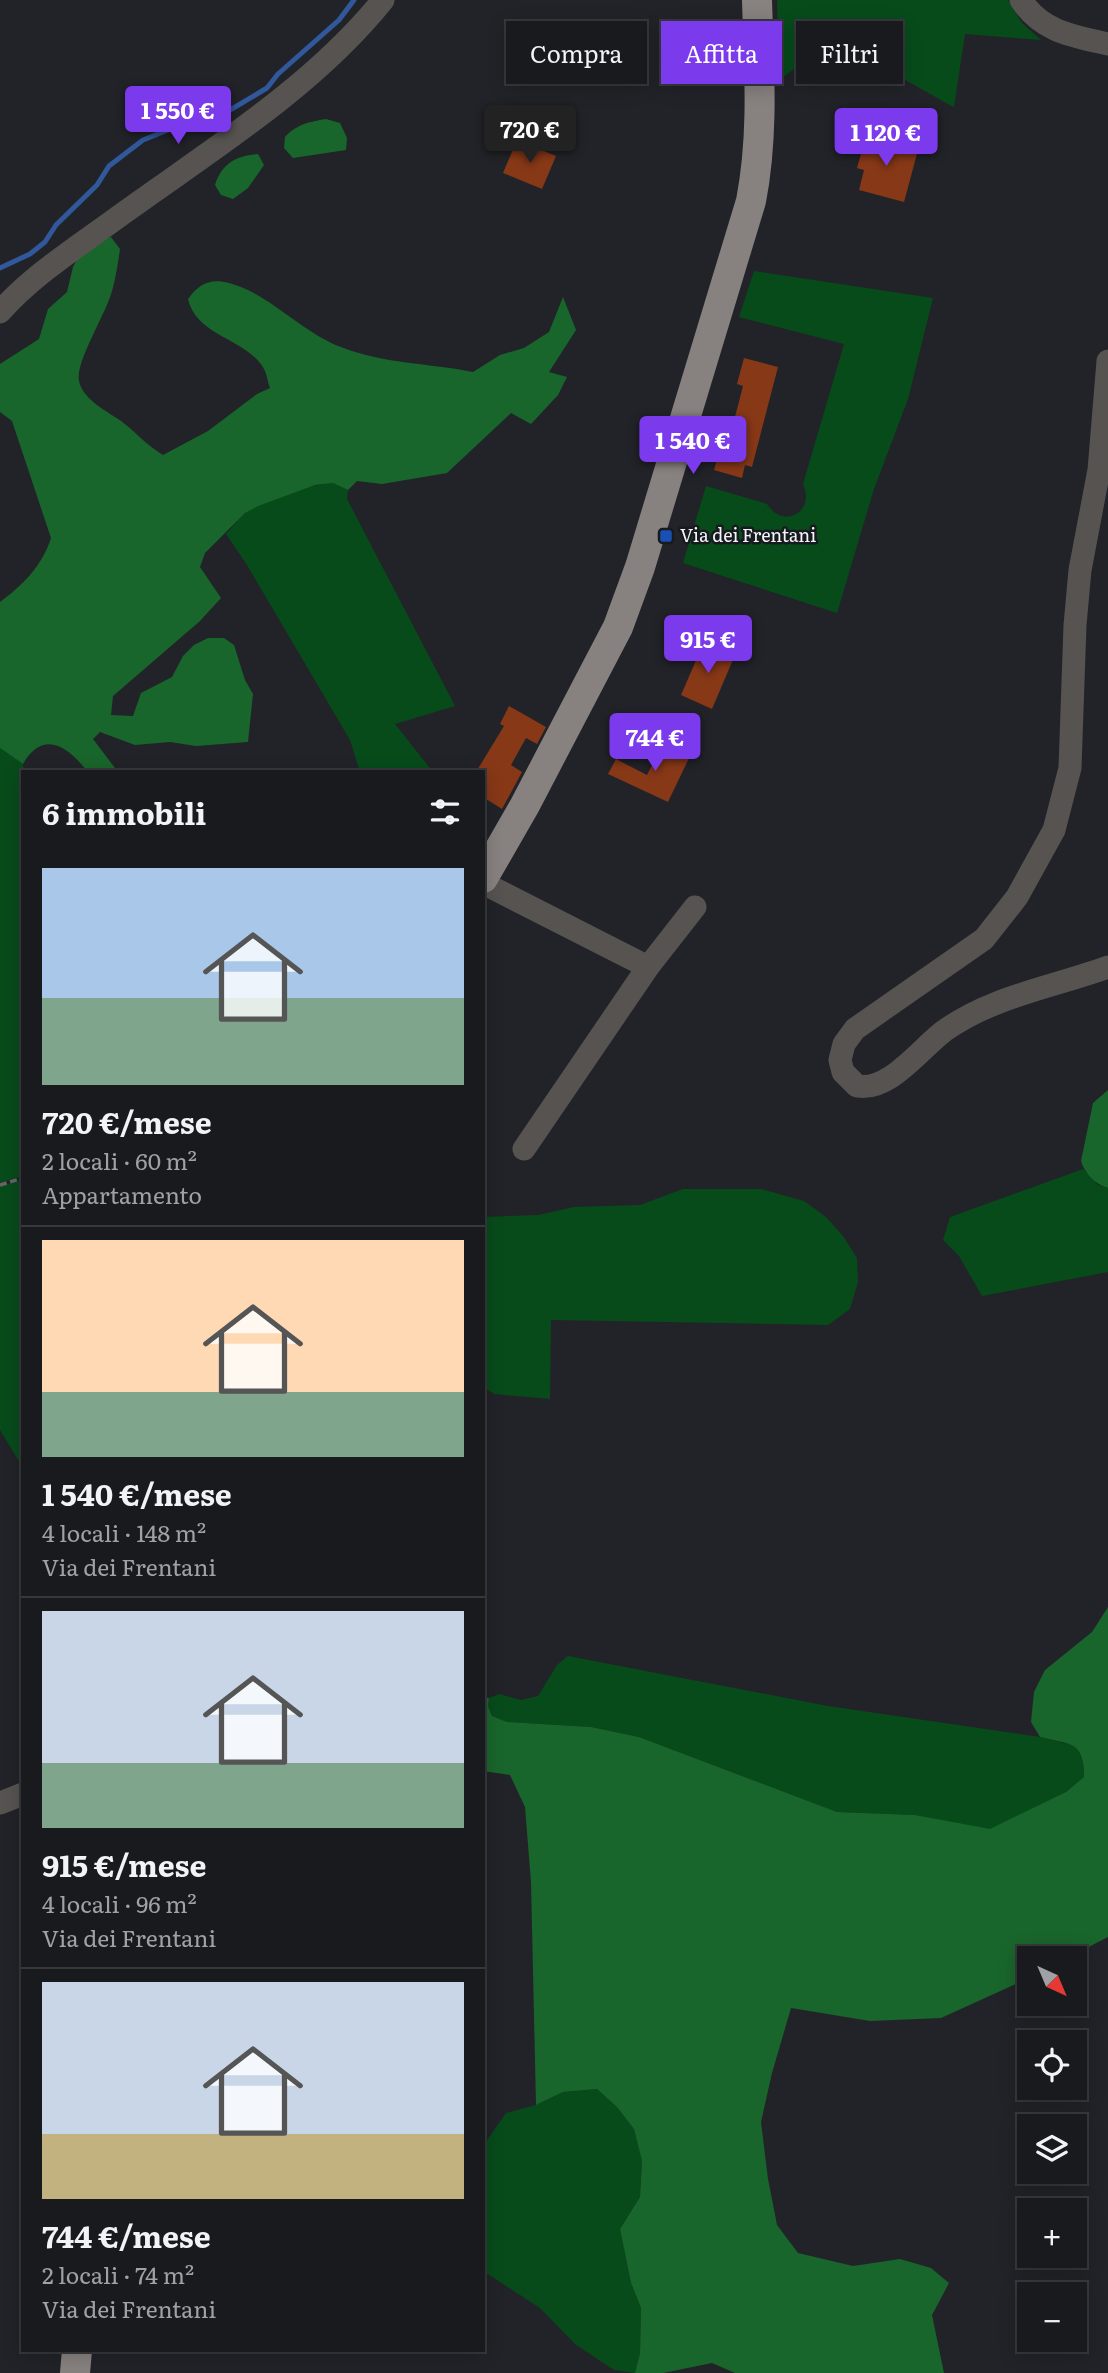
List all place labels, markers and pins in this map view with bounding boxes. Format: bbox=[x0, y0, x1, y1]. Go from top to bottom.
pin: 1 550 € bbox=[113, 86, 243, 146]
pin: 720 € bbox=[481, 106, 579, 165]
pin: 1 120 € bbox=[821, 108, 951, 168]
pin: 1 540 € bbox=[628, 416, 758, 476]
place label: Via dei Frentani bbox=[680, 521, 816, 548]
marker: Via dei Frentani bbox=[658, 528, 674, 544]
pin: 915 € bbox=[659, 616, 757, 675]
pin: 744 € bbox=[606, 714, 704, 773]

